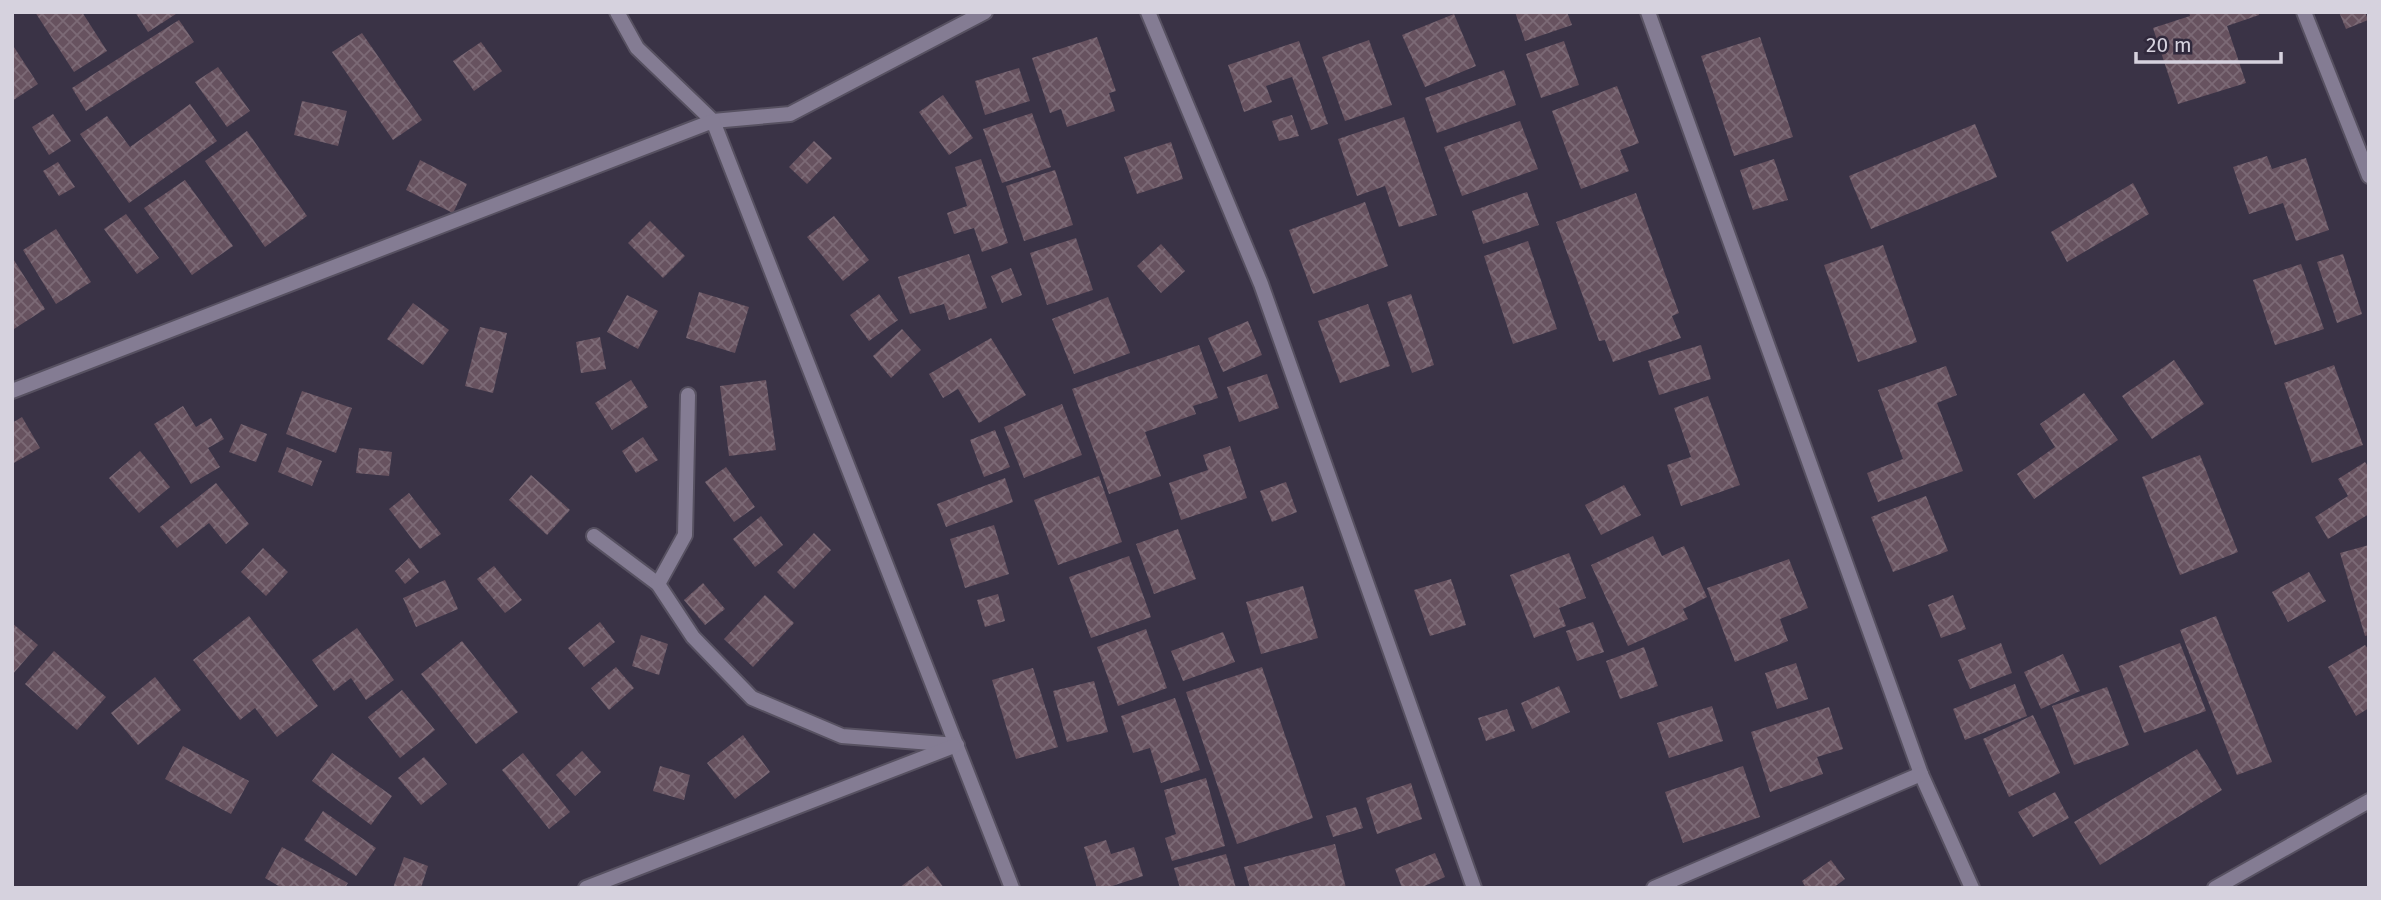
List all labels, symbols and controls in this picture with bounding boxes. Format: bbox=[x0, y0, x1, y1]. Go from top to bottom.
scale bar bbox=[2136, 21, 2281, 65]
text: 20 m bbox=[2146, 32, 2192, 58]

